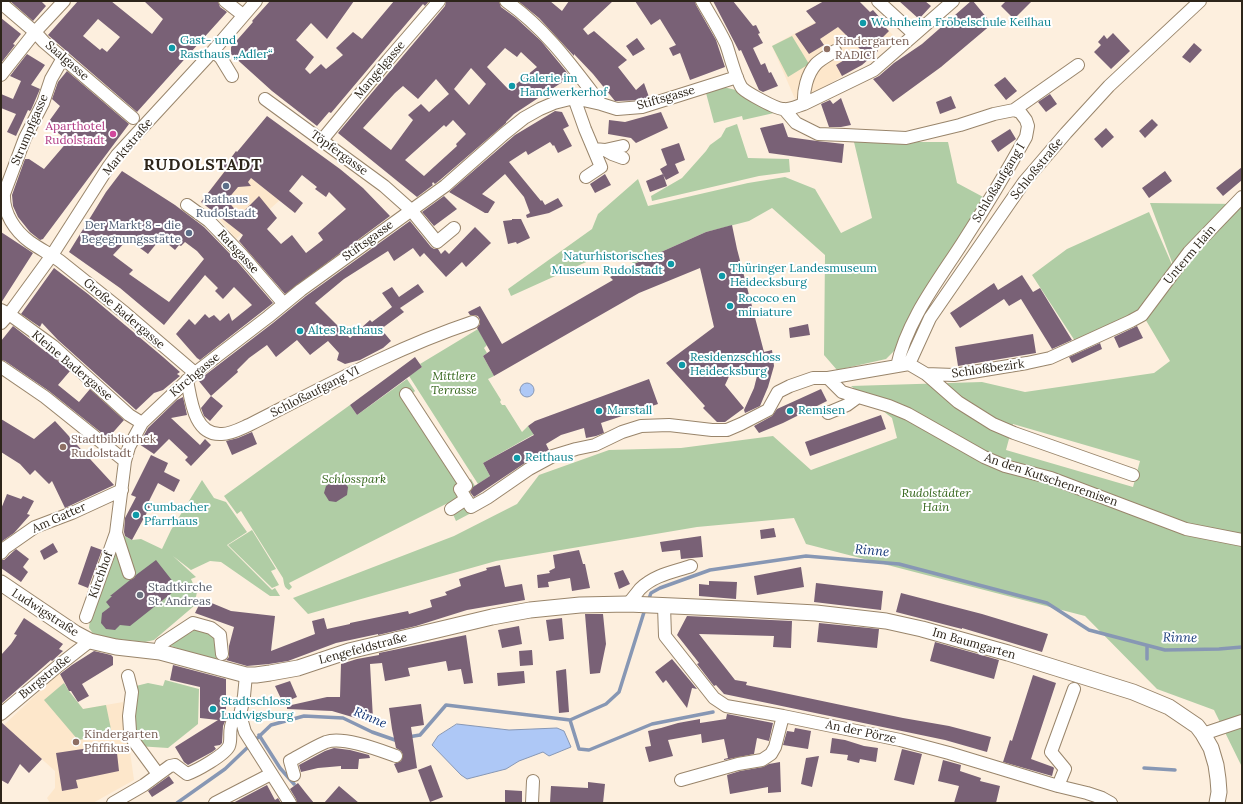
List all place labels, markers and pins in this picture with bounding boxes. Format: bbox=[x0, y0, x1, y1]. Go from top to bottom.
place label: Wohnheim Fröbelschule Keilhau bbox=[871, 16, 1051, 30]
marker: Wohnheim Fröbelschule Keilhau bbox=[858, 18, 868, 28]
place label: Gast- und Rasthaus „Adler“ bbox=[180, 34, 273, 62]
place label: Kindergarten RADICI bbox=[835, 35, 909, 63]
marker: Gast- und Rasthaus „Adler“ bbox=[167, 43, 177, 53]
marker: Kindergarten RADICI bbox=[822, 44, 832, 54]
place label: Galerie im Handwerkerhof bbox=[520, 72, 607, 100]
marker: Galerie im Handwerkerhof bbox=[507, 81, 517, 91]
place label: Aparthotel Rudolstadt bbox=[45, 120, 105, 148]
marker: Aparthotel Rudolstadt bbox=[108, 129, 118, 139]
marker: Rathaus Rudolstadt bbox=[221, 181, 231, 191]
place label: Rathaus Rudolstadt bbox=[196, 193, 256, 221]
place label: Der Markt 8 - die Begegnungsstätte bbox=[81, 219, 181, 247]
marker: Der Markt 8 - die Begegnungsstätte bbox=[184, 228, 194, 238]
place label: Naturhistorisches Museum Rudolstadt bbox=[551, 250, 663, 278]
marker: Naturhistorisches Museum Rudolstadt bbox=[666, 259, 676, 269]
place label: Thüringer Landesmuseum Heidecksburg bbox=[730, 262, 877, 290]
marker: Thüringer Landesmuseum Heidecksburg bbox=[717, 271, 727, 281]
place label: Rococo en miniature bbox=[738, 292, 796, 320]
marker: Rococo en miniature bbox=[725, 301, 735, 311]
place label: Altes Rathaus bbox=[308, 324, 383, 338]
marker: Altes Rathaus bbox=[295, 326, 305, 336]
place label: Residenzschloss Heidecksburg bbox=[690, 351, 781, 379]
marker: Residenzschloss Heidecksburg bbox=[677, 360, 687, 370]
place label: Marstall bbox=[607, 404, 652, 418]
place label: Remisen bbox=[798, 404, 845, 418]
marker: Marstall bbox=[594, 406, 604, 416]
marker: Remisen bbox=[785, 406, 795, 416]
place label: Stadtbibliothek Rudolstadt bbox=[71, 433, 156, 461]
marker: Stadtbibliothek Rudolstadt bbox=[58, 442, 68, 452]
place label: Reithaus bbox=[525, 451, 573, 465]
marker: Reithaus bbox=[512, 453, 522, 463]
place label: Cumbacher Pfarrhaus bbox=[144, 501, 209, 529]
marker: Cumbacher Pfarrhaus bbox=[131, 510, 141, 520]
place label: Stadtkirche St. Andreas bbox=[148, 581, 212, 609]
marker: Stadtkirche St. Andreas bbox=[135, 590, 145, 600]
place label: Stadtschloss Ludwigsburg bbox=[221, 695, 293, 723]
marker: Stadtschloss Ludwigsburg bbox=[208, 704, 218, 714]
place label: Kindergarten Pfiffikus bbox=[84, 728, 158, 756]
marker: Kindergarten Pfiffikus bbox=[71, 737, 81, 747]

